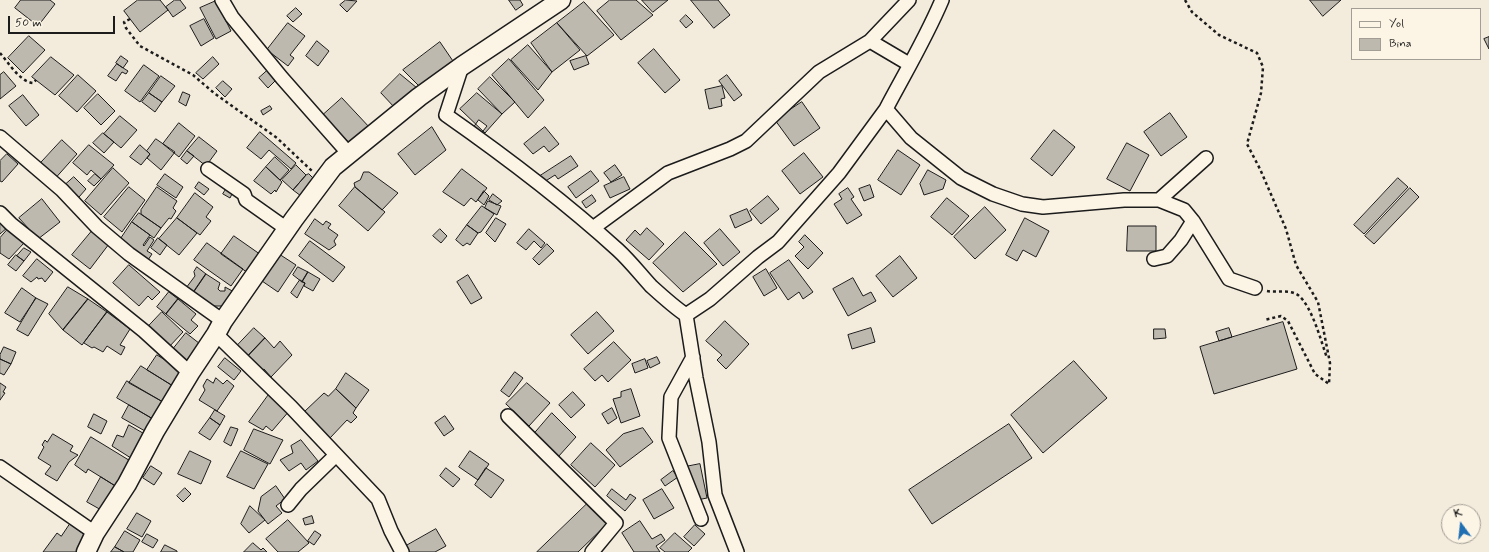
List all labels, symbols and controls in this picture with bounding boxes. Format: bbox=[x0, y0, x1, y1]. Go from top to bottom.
scale bar bbox=[10, 8, 117, 34]
legend bbox=[1351, 8, 1481, 60]
text: 50 m bbox=[15, 15, 42, 31]
text: Yol bbox=[1389, 16, 1404, 32]
text: Bina bbox=[1389, 36, 1412, 52]
north arrow bbox=[1441, 504, 1481, 544]
text: K bbox=[1453, 506, 1464, 521]

